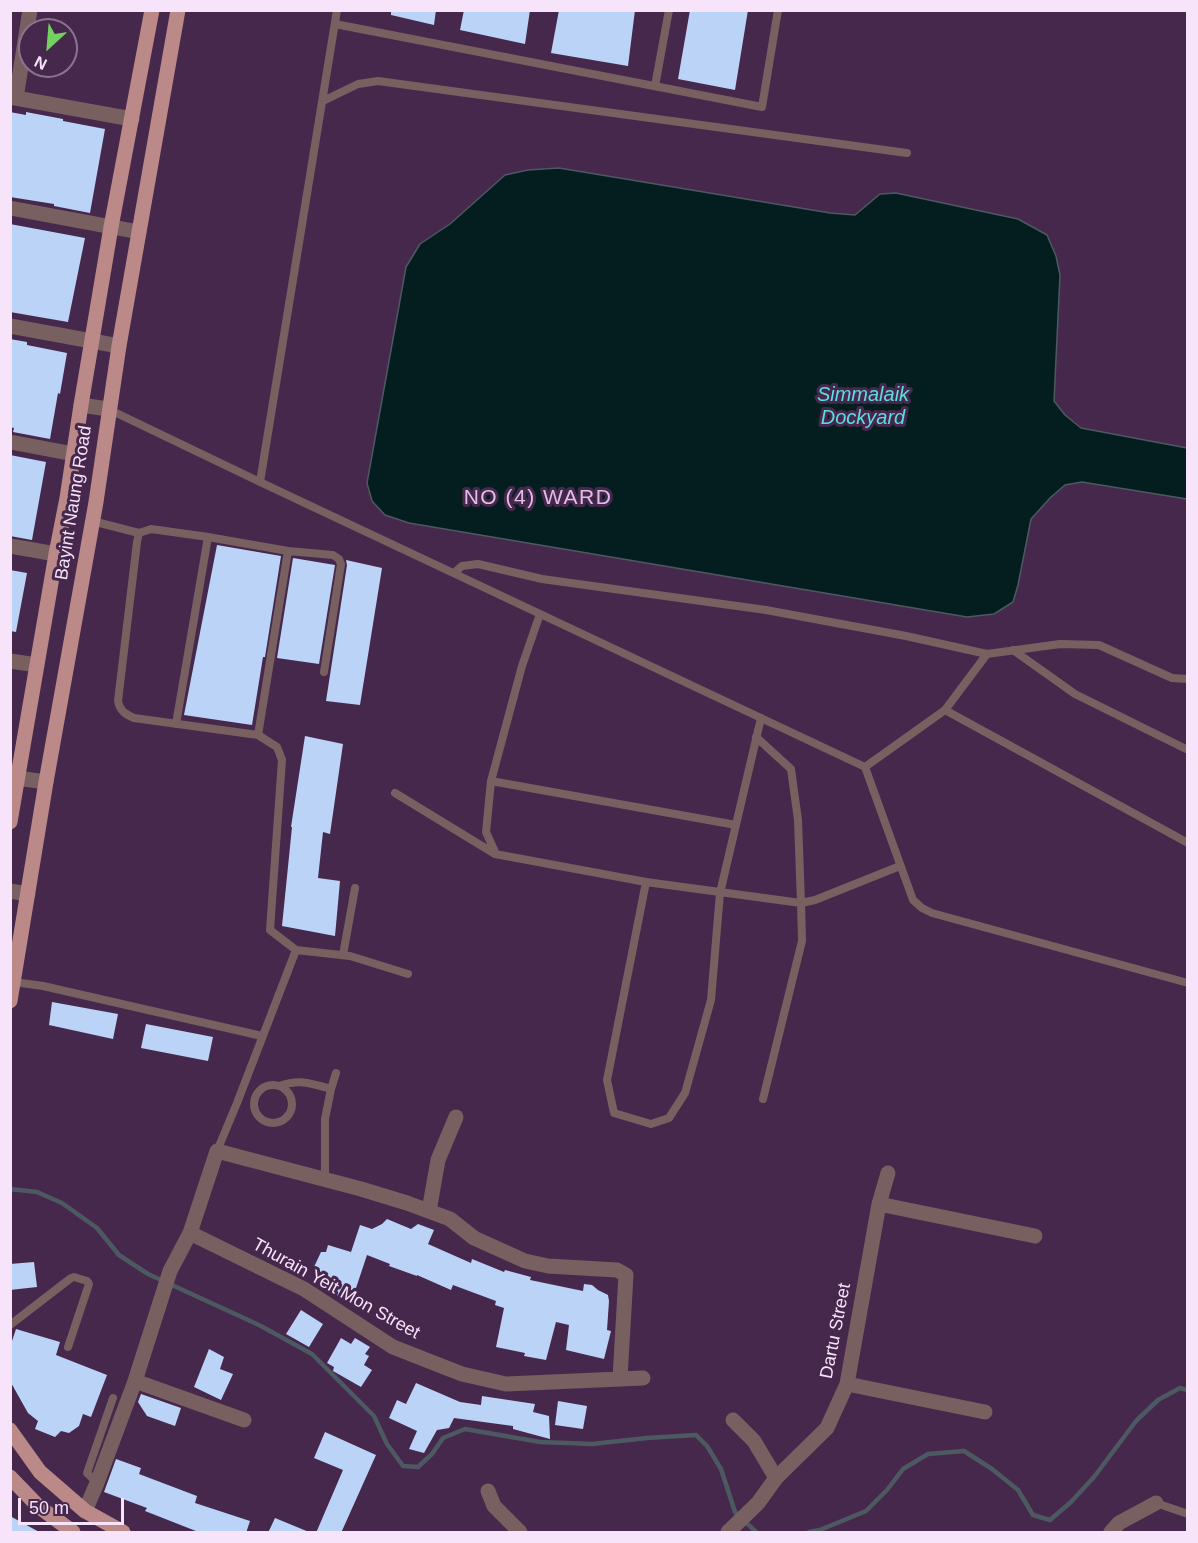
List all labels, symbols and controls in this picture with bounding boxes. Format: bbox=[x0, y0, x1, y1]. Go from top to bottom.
north arrow bbox=[18, 18, 78, 78]
text: N bbox=[32, 53, 50, 73]
water label: Simmalaik Dockyard bbox=[817, 383, 909, 430]
street label: Bayint Naung Road bbox=[51, 424, 97, 582]
district label: NO (4) WARD bbox=[464, 485, 612, 511]
street label: Thurain Yeit Mon Street bbox=[248, 1234, 424, 1344]
street label: Dartu Street bbox=[816, 1281, 856, 1381]
scale bar bbox=[21, 1486, 128, 1524]
text: 50 m bbox=[29, 1498, 69, 1518]

